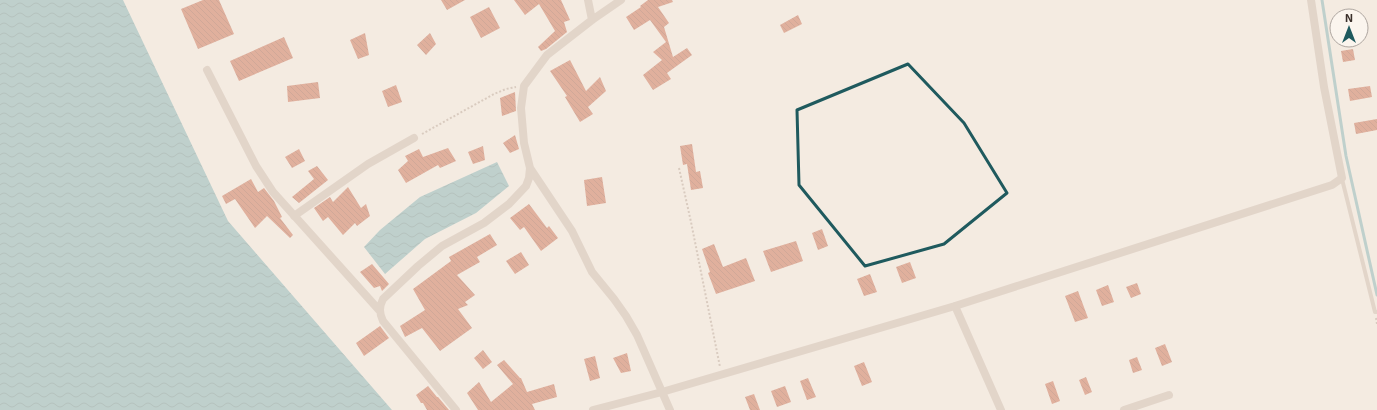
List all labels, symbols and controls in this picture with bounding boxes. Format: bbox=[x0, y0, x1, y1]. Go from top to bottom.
north arrow bbox=[1329, 8, 1369, 48]
text: N bbox=[1345, 11, 1353, 24]

